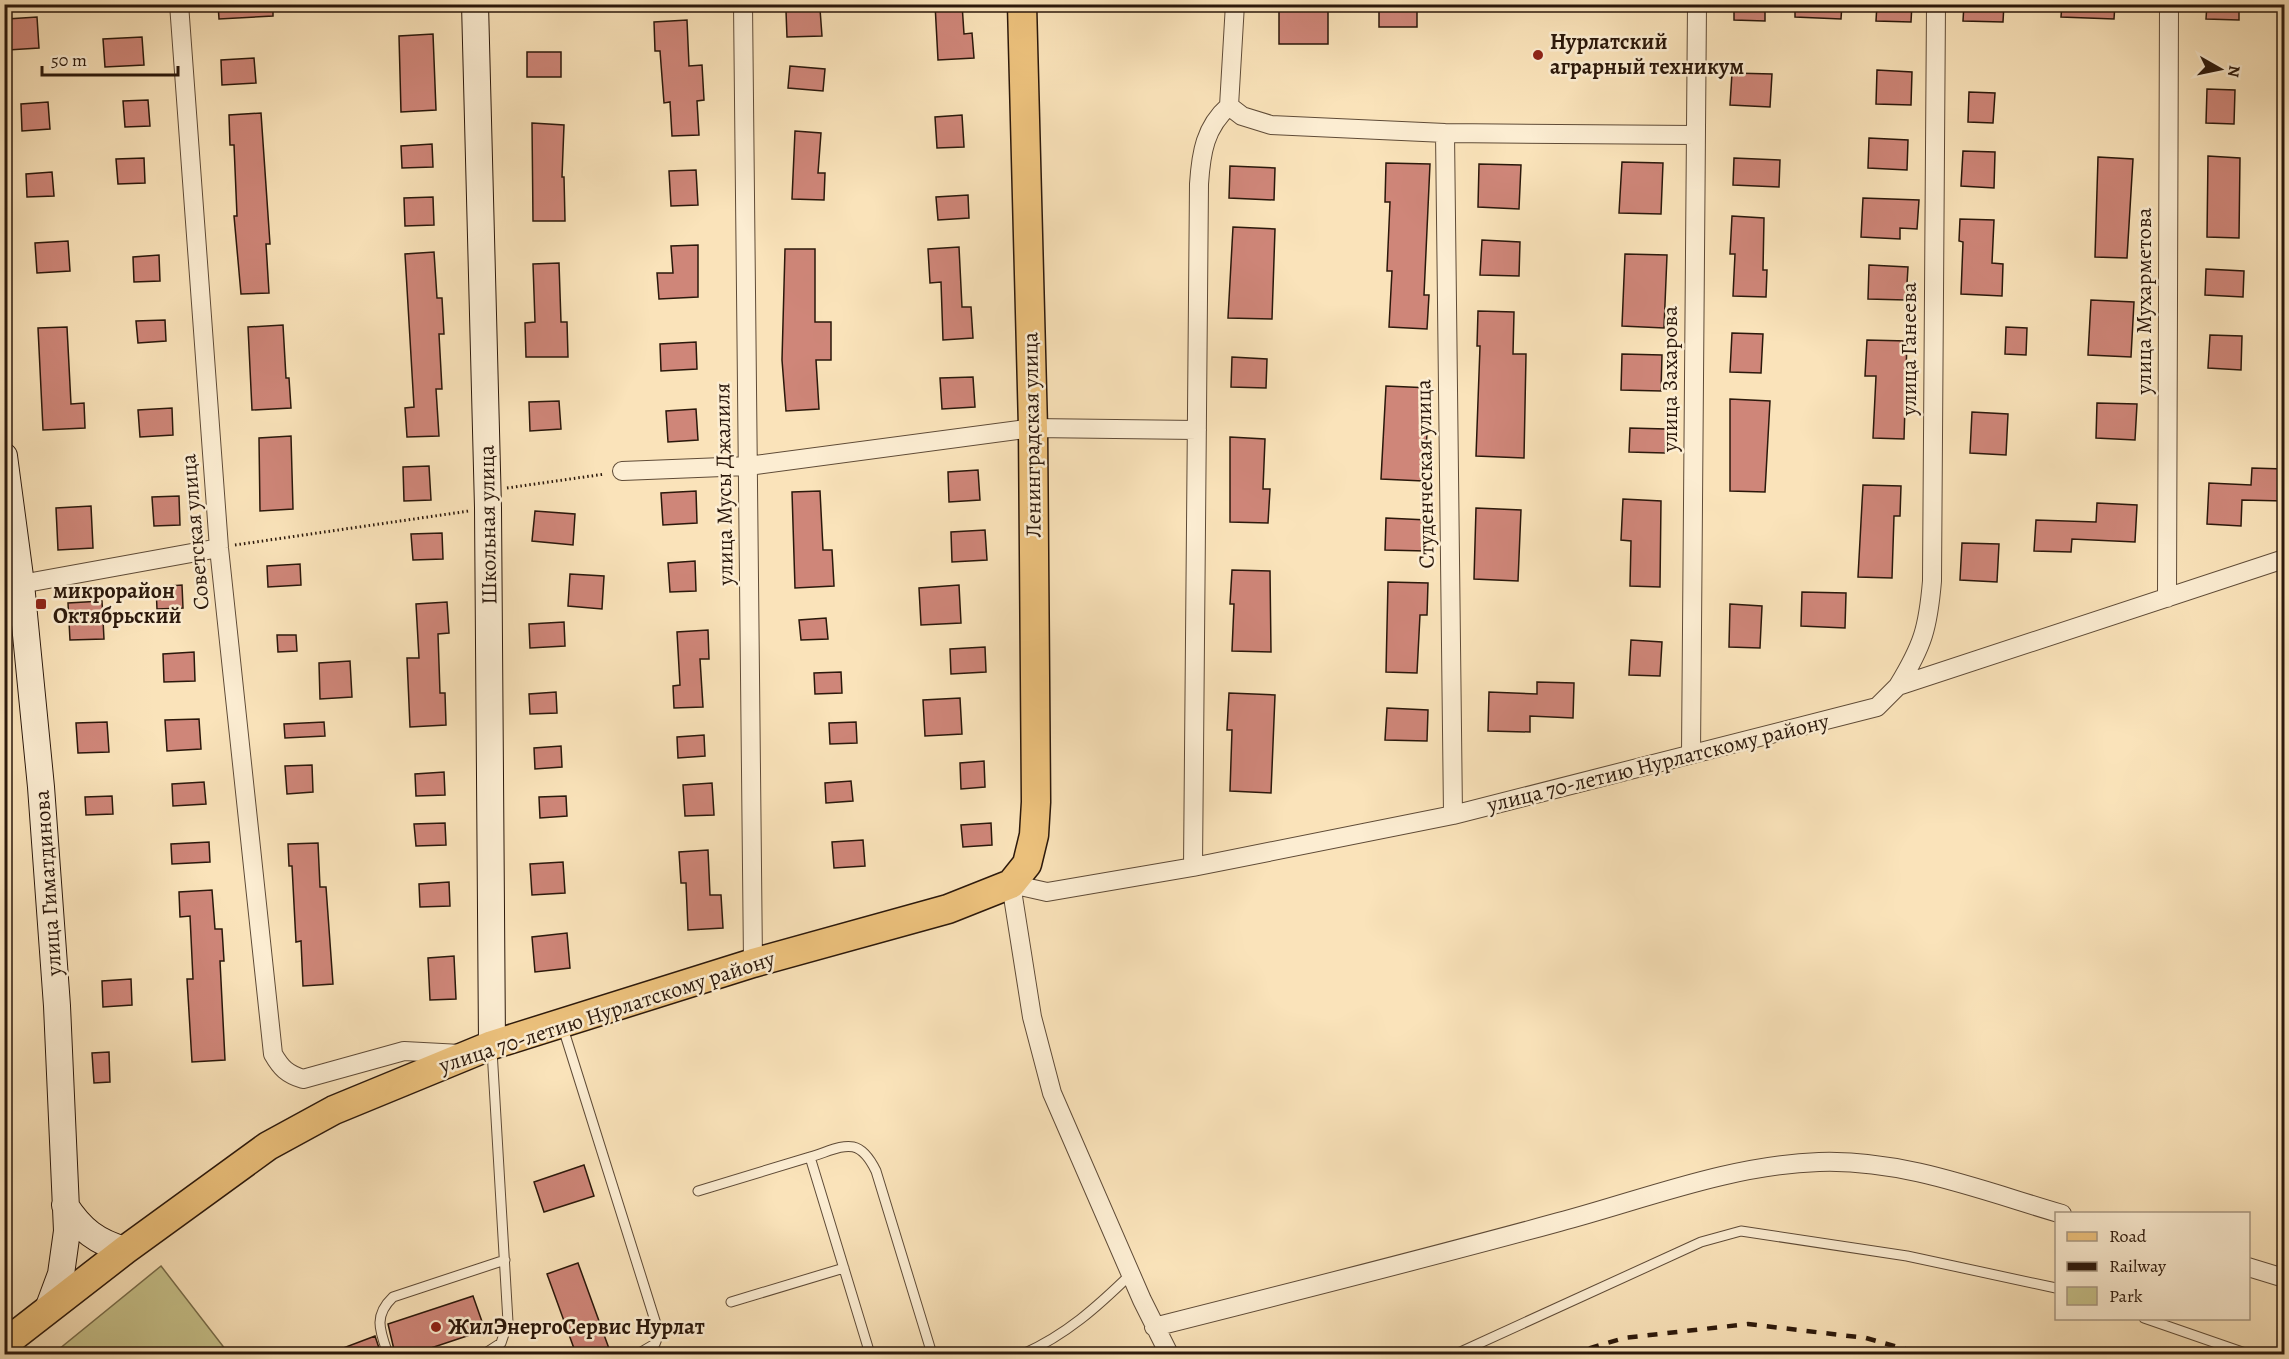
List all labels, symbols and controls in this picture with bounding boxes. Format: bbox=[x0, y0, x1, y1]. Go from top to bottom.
place label: Нурлатский аграрный техникум bbox=[1550, 27, 1744, 82]
scale bar bbox=[42, 39, 178, 77]
north arrow bbox=[2190, 39, 2250, 99]
text: 50 m bbox=[51, 48, 87, 72]
marker: Нурлатский аграрный техникум bbox=[1531, 48, 1545, 62]
text: N bbox=[2222, 64, 2246, 79]
street label: улица Мухарметова bbox=[2129, 207, 2159, 396]
street label: улица Ганеева bbox=[1894, 281, 1924, 417]
street label: улица Захарова bbox=[1655, 305, 1685, 453]
street label: Ленинградская улица bbox=[1015, 331, 1049, 538]
street label: Студенческая улица bbox=[1408, 378, 1442, 569]
street label: улица Мусы Джалиля bbox=[707, 382, 741, 587]
street label: Школьная улица bbox=[472, 444, 504, 605]
street label: Советская улица bbox=[173, 452, 217, 611]
place label: микрорайон Октябрьский bbox=[53, 576, 181, 631]
marker: микрорайон Октябрьский bbox=[34, 597, 48, 611]
street label: улица 70-летию Нурлатскому району bbox=[1483, 706, 1833, 820]
street label: улица Гиматдинова bbox=[26, 788, 70, 978]
street label: улица 70-летию Нурлатскому району bbox=[434, 943, 780, 1081]
legend bbox=[2055, 1212, 2250, 1320]
text: Road bbox=[2109, 1224, 2147, 1248]
text: Railway bbox=[2109, 1254, 2167, 1278]
text: Park bbox=[2109, 1284, 2143, 1308]
place label: ЖилЭнергоСервис Нурлат bbox=[448, 1312, 705, 1342]
marker: ЖилЭнергоСервис Нурлат bbox=[429, 1320, 443, 1334]

